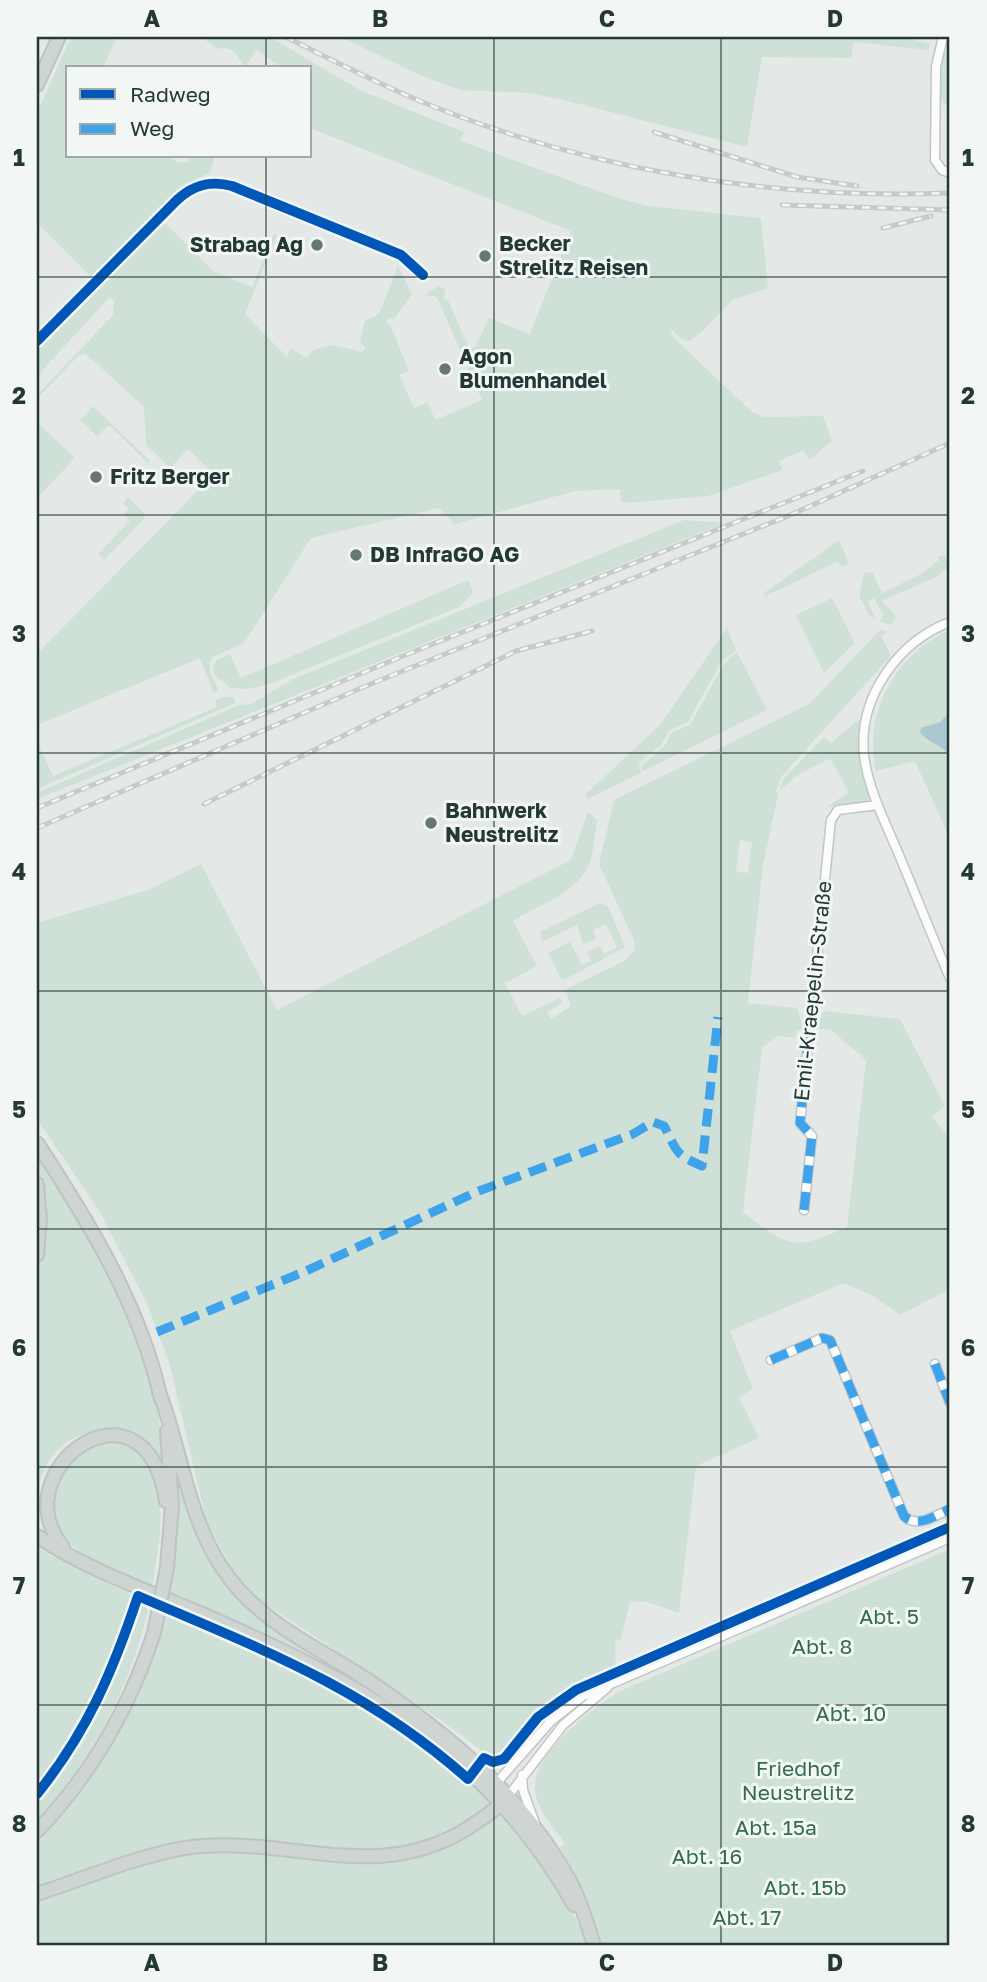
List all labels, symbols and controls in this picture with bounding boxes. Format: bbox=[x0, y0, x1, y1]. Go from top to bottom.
text: A bbox=[144, 4, 161, 32]
text: B bbox=[372, 4, 388, 32]
text: C bbox=[599, 4, 615, 32]
text: D bbox=[827, 4, 843, 32]
legend bbox=[66, 66, 312, 158]
text: Radweg bbox=[130, 81, 211, 107]
text: Weg bbox=[130, 115, 174, 141]
text: 1 bbox=[13, 143, 25, 171]
text: 1 bbox=[962, 143, 974, 171]
place label: Becker Strelitz Reisen bbox=[499, 230, 648, 280]
place label: Strabag Ag bbox=[190, 231, 303, 257]
marker: Strabag Ag bbox=[309, 237, 325, 253]
marker: Becker Strelitz Reisen bbox=[477, 248, 493, 264]
place label: Agon Blumenhandel bbox=[459, 343, 607, 393]
marker: Agon Blumenhandel bbox=[437, 361, 453, 377]
text: 2 bbox=[12, 381, 26, 409]
text: 2 bbox=[961, 381, 975, 409]
place label: Fritz Berger bbox=[110, 463, 230, 489]
marker: Fritz Berger bbox=[88, 469, 104, 485]
place label: DB InfraGO AG bbox=[370, 541, 519, 567]
marker: DB InfraGO AG bbox=[348, 547, 364, 563]
text: 3 bbox=[12, 619, 26, 647]
text: 3 bbox=[961, 619, 975, 647]
place label: Bahnwerk Neustrelitz bbox=[445, 797, 559, 847]
marker: Bahnwerk Neustrelitz bbox=[423, 815, 439, 831]
text: 4 bbox=[12, 857, 26, 885]
text: 4 bbox=[961, 857, 975, 885]
street label: Emil-Kraepelin-Straße bbox=[788, 879, 837, 1102]
text: 5 bbox=[12, 1095, 26, 1123]
text: 5 bbox=[961, 1095, 975, 1123]
text: 6 bbox=[12, 1333, 26, 1361]
text: 6 bbox=[961, 1333, 975, 1361]
text: 7 bbox=[13, 1571, 25, 1599]
text: 7 bbox=[962, 1571, 974, 1599]
park label: Abt. 5 bbox=[859, 1603, 919, 1629]
park label: Abt. 8 bbox=[792, 1633, 852, 1659]
park label: Abt. 10 bbox=[816, 1700, 886, 1726]
park label: Friedhof Neustrelitz bbox=[742, 1755, 854, 1805]
text: 8 bbox=[12, 1809, 26, 1837]
text: 8 bbox=[961, 1809, 975, 1837]
park label: Abt. 15a bbox=[735, 1814, 817, 1840]
park label: Abt. 16 bbox=[672, 1843, 742, 1869]
park label: Abt. 15b bbox=[764, 1874, 846, 1900]
park label: Abt. 17 bbox=[713, 1904, 781, 1930]
text: A bbox=[144, 1948, 161, 1976]
text: B bbox=[372, 1948, 388, 1976]
text: C bbox=[599, 1948, 615, 1976]
text: D bbox=[827, 1948, 843, 1976]

